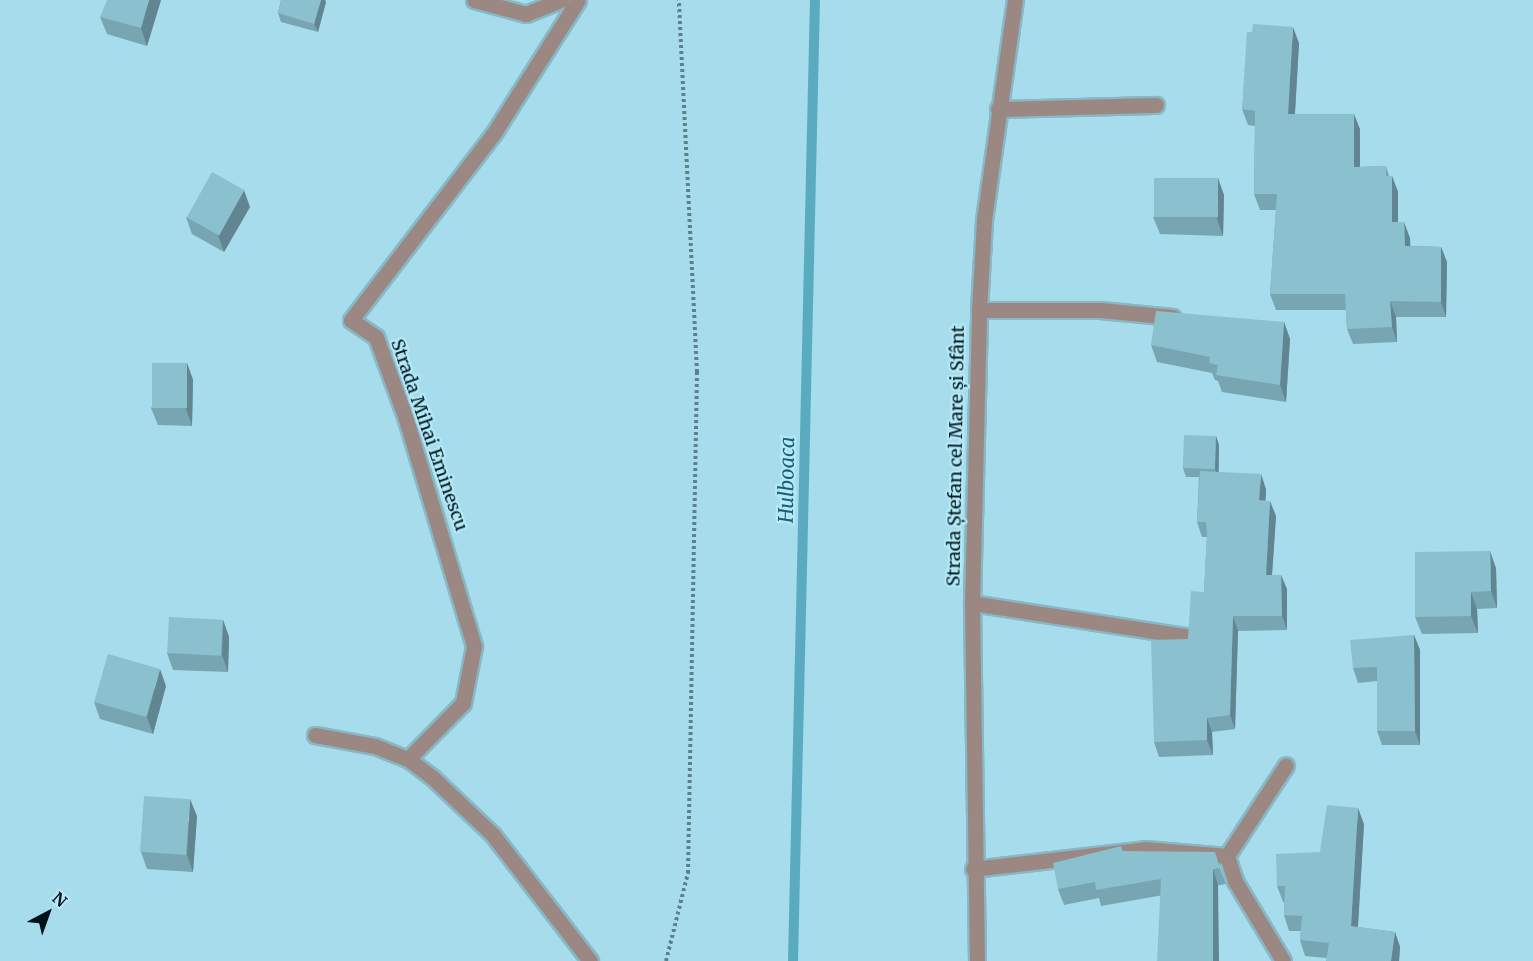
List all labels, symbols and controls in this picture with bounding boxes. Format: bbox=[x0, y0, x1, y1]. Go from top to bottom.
street label: Strada Ștefan cel Mare și Sfânt bbox=[943, 325, 969, 587]
street label: Strada Mihai Eminescu bbox=[386, 336, 472, 534]
water label: Hulboaca bbox=[773, 437, 799, 523]
north arrow bbox=[18, 883, 78, 943]
text: N bbox=[48, 888, 71, 911]

